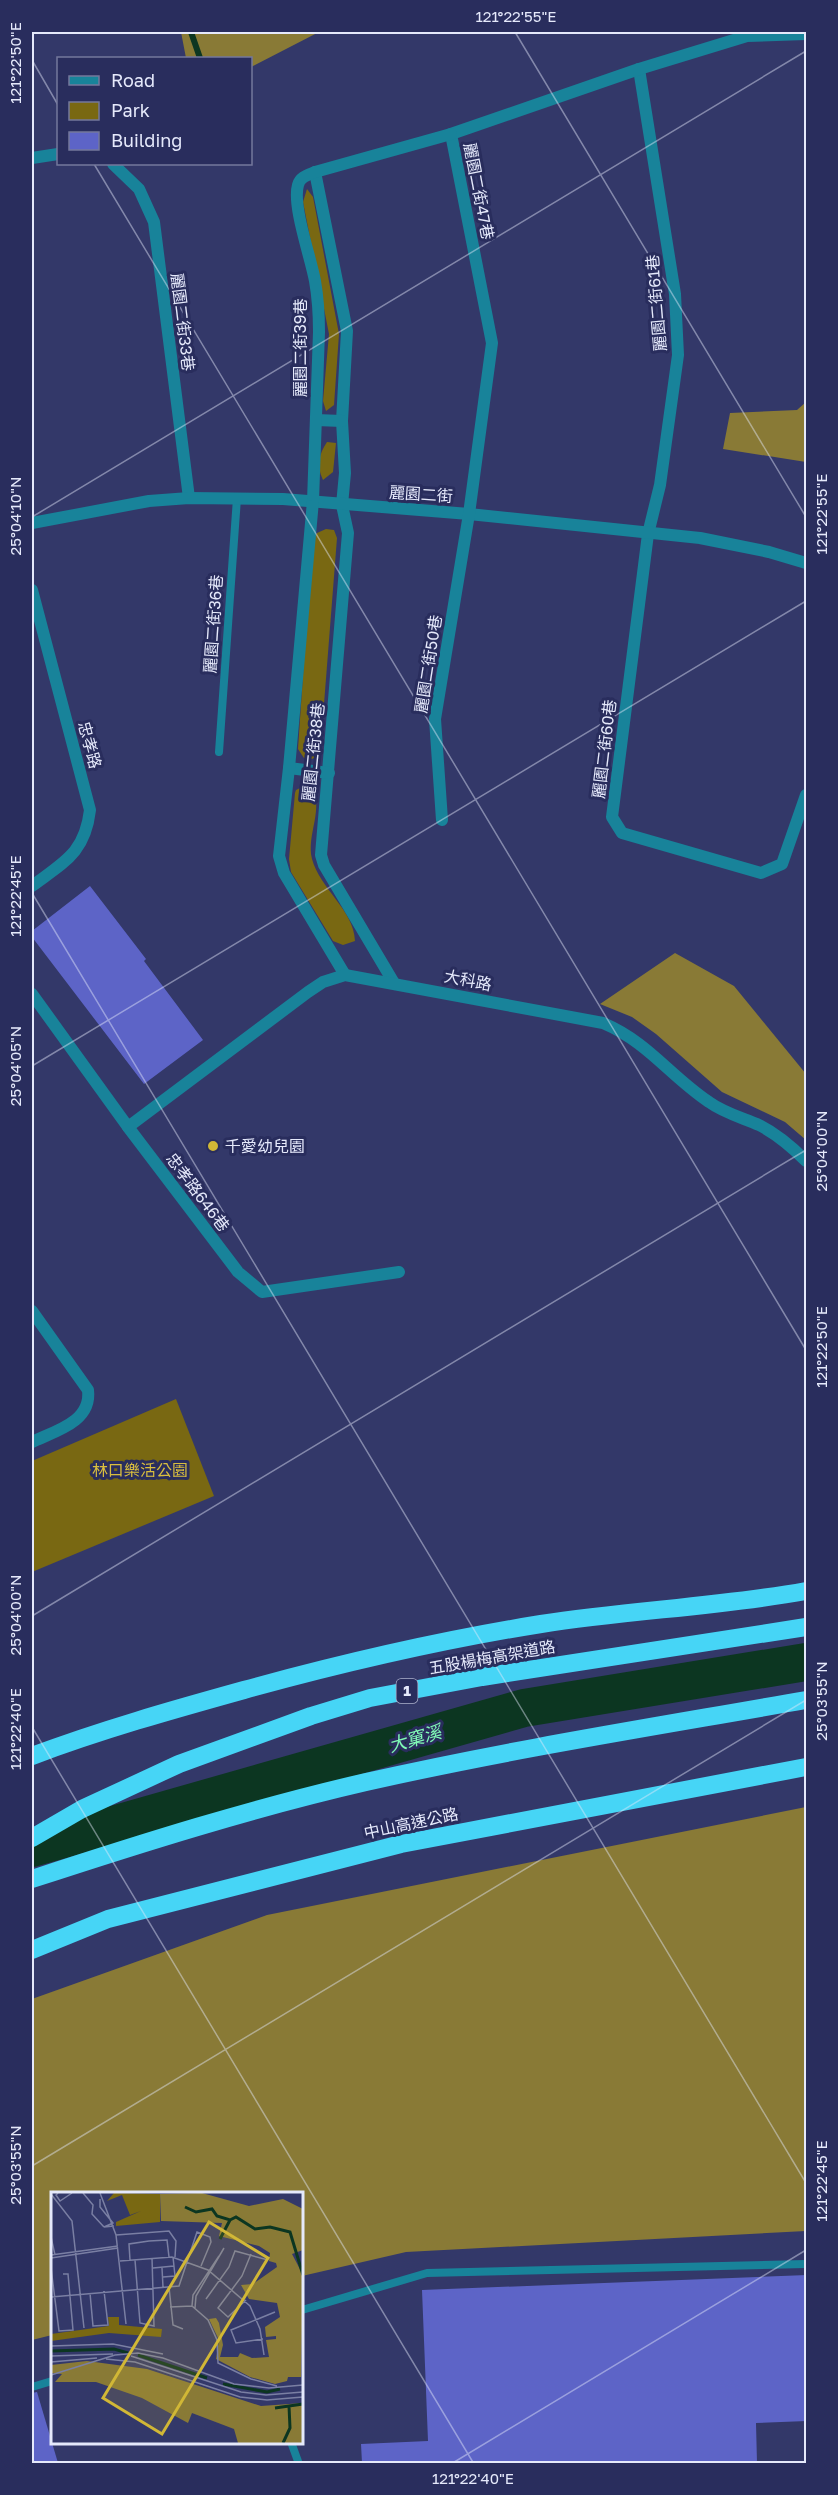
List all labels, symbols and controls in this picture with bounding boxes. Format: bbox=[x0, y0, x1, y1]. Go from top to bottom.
text: 121°22'55"E bbox=[475, 7, 557, 25]
text: 121°22'50"E bbox=[6, 22, 24, 104]
legend bbox=[57, 57, 252, 165]
text: Road bbox=[111, 69, 155, 91]
text: Park bbox=[111, 99, 150, 121]
text: Building bbox=[111, 129, 182, 151]
street label: 麗園二街47巷 bbox=[460, 141, 498, 241]
street label: 麗園二街61巷 bbox=[642, 254, 670, 352]
street label: 麗園二街33巷 bbox=[167, 272, 199, 372]
street label: 麗園二街39巷 bbox=[290, 298, 310, 398]
text: 121°22'55"E bbox=[812, 473, 830, 555]
text: 25°04'10"N bbox=[6, 477, 24, 555]
street label: 麗園二街 bbox=[388, 482, 454, 506]
street label: 麗園二街36巷 bbox=[200, 574, 226, 674]
street label: 麗園二街50巷 bbox=[410, 613, 446, 715]
street label: 麗園二街60巷 bbox=[588, 698, 620, 800]
street label: 麗園二街38巷 bbox=[298, 702, 328, 802]
street label: 忠孝路 bbox=[74, 719, 106, 771]
text: 121°22'45"E bbox=[6, 855, 24, 937]
street label: 大科路 bbox=[443, 966, 493, 994]
text: 25°04'05"N bbox=[6, 1026, 24, 1106]
text: 25°04'00"N bbox=[812, 1111, 830, 1191]
place label: 千愛幼兒園 bbox=[225, 1136, 305, 1156]
marker: 千愛幼兒園 bbox=[206, 1139, 220, 1153]
street label: 忠孝路646巷 bbox=[162, 1149, 234, 1235]
text: 121°22'50"E bbox=[812, 1306, 830, 1388]
park label: 林口樂活公園 bbox=[92, 1460, 188, 1480]
text: 25°04'00"N bbox=[6, 1575, 24, 1655]
street label: 五股楊梅高架道路 bbox=[427, 1636, 557, 1678]
text: 25°03'55"N bbox=[812, 1661, 830, 1741]
road number: 1 bbox=[396, 1679, 418, 1703]
text: 121°22'40"E bbox=[6, 1688, 24, 1770]
water label: 大窠溪 bbox=[386, 1719, 447, 1756]
street label: 中山高速公路 bbox=[362, 1803, 460, 1843]
text: 25°03'55"N bbox=[6, 2125, 24, 2205]
text: 121°22'45"E bbox=[812, 2140, 830, 2222]
inset map bbox=[51, 2192, 303, 2444]
text: 121°22'40"E bbox=[432, 2469, 514, 2487]

